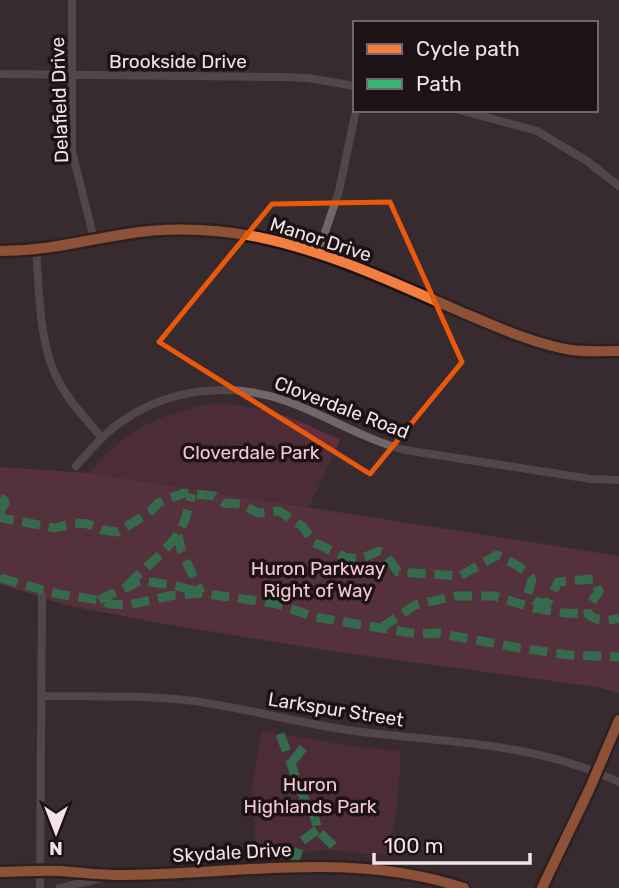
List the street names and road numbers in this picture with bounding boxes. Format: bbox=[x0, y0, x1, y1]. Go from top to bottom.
street label: Delafield Drive bbox=[46, 37, 73, 163]
street label: Brookside Drive bbox=[109, 50, 247, 73]
street label: Manor Drive bbox=[267, 212, 374, 267]
street label: Cloverdale Road bbox=[271, 371, 412, 444]
street label: Larkspur Street bbox=[267, 687, 406, 732]
street label: Skydale Drive bbox=[172, 838, 292, 867]

